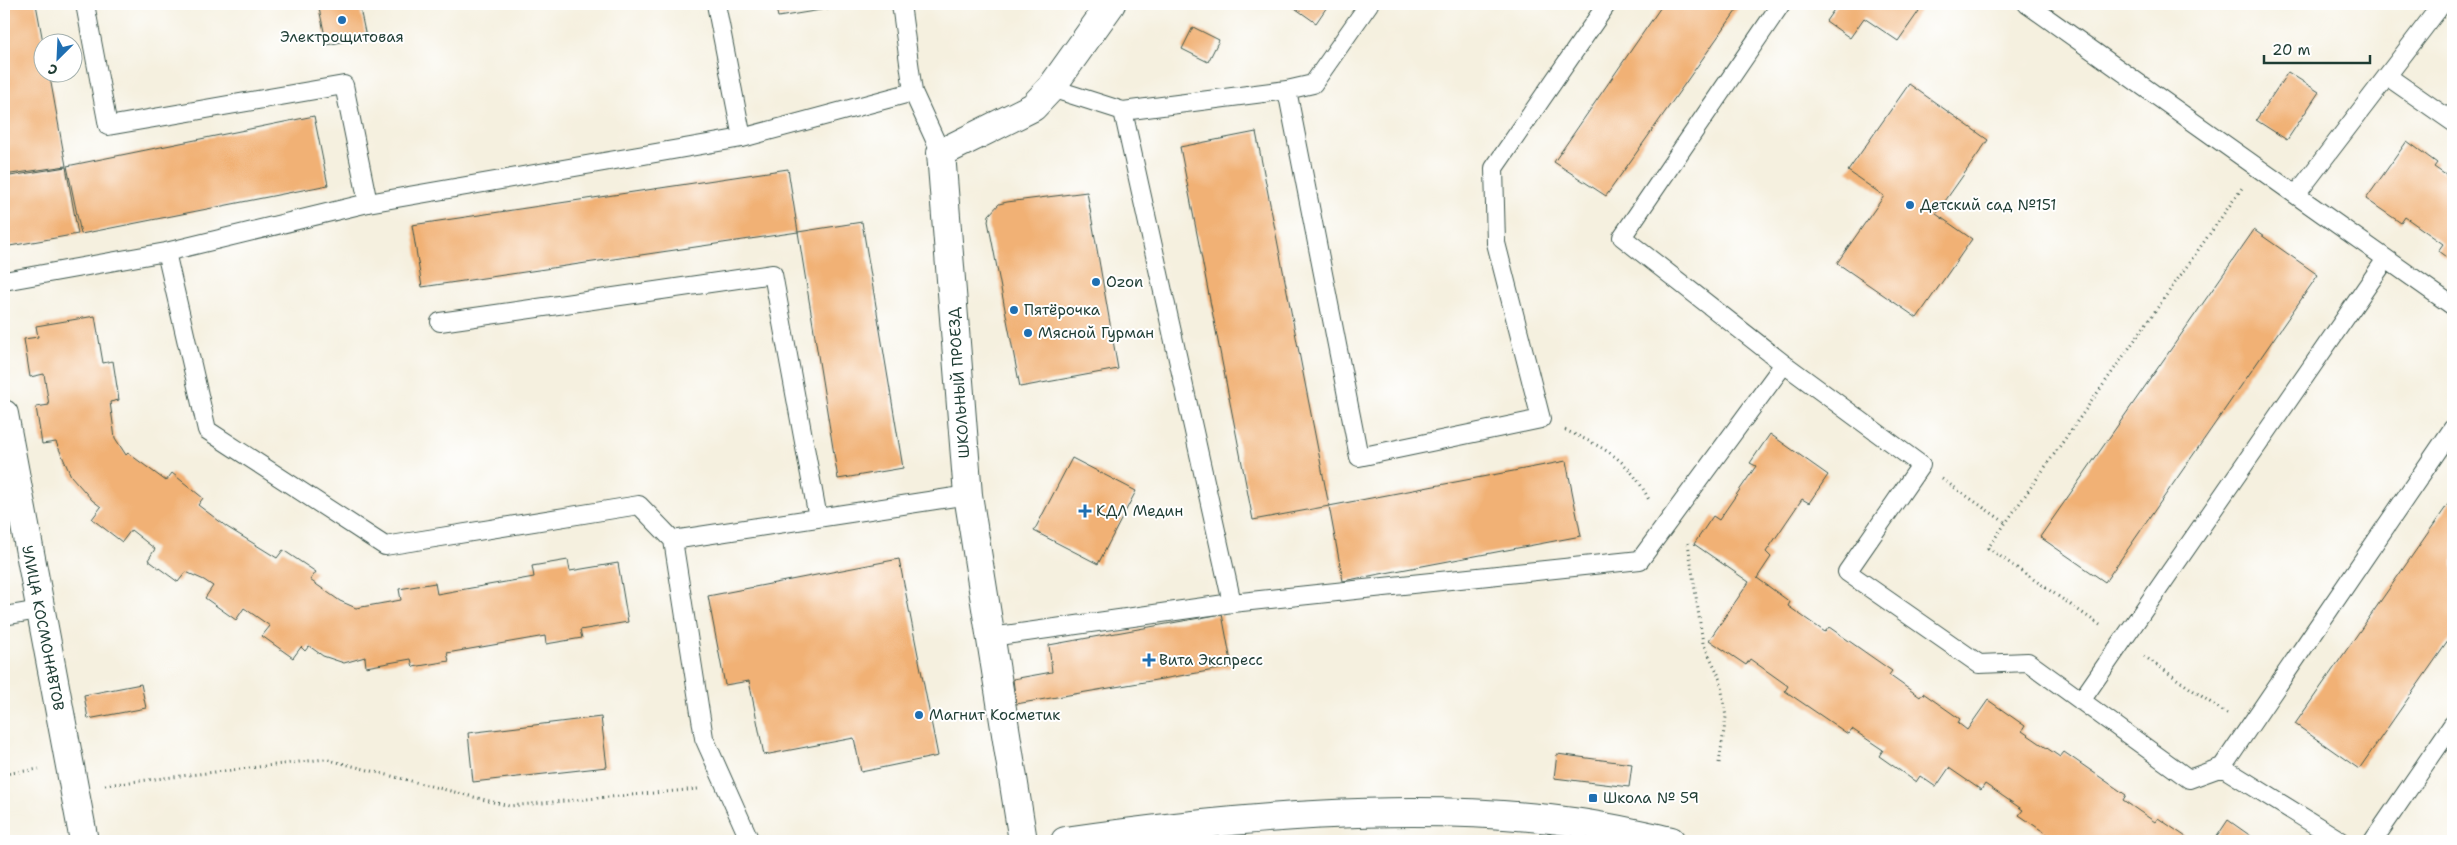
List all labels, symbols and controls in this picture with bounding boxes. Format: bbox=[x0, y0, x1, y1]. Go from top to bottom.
marker: Электрощитовая bbox=[336, 14, 348, 26]
place label: Электрощитовая bbox=[280, 27, 404, 47]
north arrow bbox=[32, 32, 82, 82]
scale bar bbox=[2264, 32, 2371, 64]
text: 20 m bbox=[2272, 40, 2311, 60]
text: С bbox=[45, 60, 60, 80]
place label: Детский сад №151 bbox=[1920, 195, 2057, 215]
marker: Детский сад №151 bbox=[1904, 199, 1916, 211]
place label: Ozon bbox=[1106, 272, 1143, 292]
marker: Ozon bbox=[1090, 276, 1102, 288]
place label: Пятёрочка bbox=[1024, 300, 1101, 320]
marker: Пятёрочка bbox=[1008, 304, 1020, 316]
street label: ШКОЛЬНЫЙ ПРОЕЗД bbox=[943, 306, 974, 459]
place label: Мясной Гурман bbox=[1038, 323, 1154, 343]
marker: Мясной Гурман bbox=[1022, 327, 1034, 339]
place label: КДЛ Медин bbox=[1096, 501, 1183, 521]
marker: КДЛ Медин bbox=[1078, 504, 1092, 518]
street label: УЛИЦА КОСМОНАВТОВ bbox=[17, 544, 69, 713]
place label: Вита Экспресс bbox=[1159, 650, 1263, 670]
marker: Вита Экспресс bbox=[1143, 654, 1155, 666]
place label: Магнит Косметик bbox=[929, 705, 1060, 725]
marker: Магнит Косметик bbox=[913, 709, 925, 721]
place label: Школа № 59 bbox=[1603, 788, 1699, 808]
marker: Школа № 59 bbox=[1587, 792, 1599, 804]

